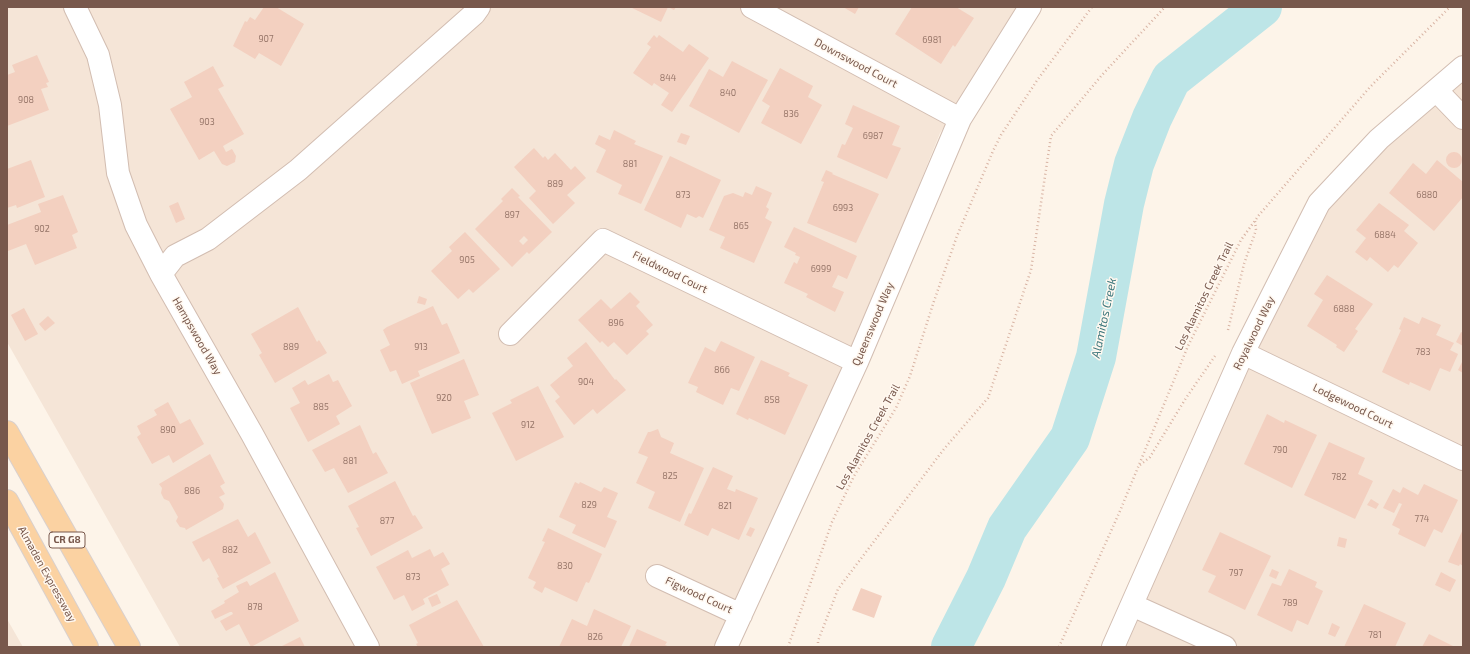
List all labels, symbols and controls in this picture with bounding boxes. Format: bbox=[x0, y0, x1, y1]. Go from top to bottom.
house number: 907 bbox=[258, 34, 274, 44]
house number: 6981 bbox=[922, 35, 942, 45]
street label: Downswood Court bbox=[812, 36, 900, 90]
house number: 844 bbox=[660, 73, 676, 83]
house number: 840 bbox=[720, 88, 736, 98]
house number: 908 bbox=[18, 95, 34, 105]
house number: 836 bbox=[783, 109, 799, 119]
house number: 903 bbox=[199, 117, 215, 127]
house number: 6987 bbox=[863, 131, 883, 141]
house number: 881 bbox=[623, 159, 637, 169]
house number: 889 bbox=[547, 179, 563, 189]
house number: 873 bbox=[675, 190, 691, 200]
house number: 6880 bbox=[1416, 190, 1438, 200]
house number: 6993 bbox=[833, 203, 853, 213]
house number: 897 bbox=[504, 210, 520, 220]
house number: 865 bbox=[733, 221, 749, 231]
house number: 902 bbox=[34, 224, 50, 234]
house number: 6884 bbox=[1374, 230, 1396, 240]
street label: Los Alamitos Creek Trail bbox=[1172, 240, 1236, 352]
street label: Fieldwood Court bbox=[630, 248, 710, 296]
house number: 905 bbox=[459, 255, 475, 265]
house number: 6999 bbox=[811, 264, 831, 274]
water label: Alamitos Creek bbox=[1088, 276, 1120, 360]
street label: Queenswood Way bbox=[849, 280, 897, 368]
street label: Royalwood Way bbox=[1230, 294, 1278, 372]
street label: Hampswood Way bbox=[169, 295, 225, 377]
house number: 6888 bbox=[1333, 304, 1355, 314]
house number: 896 bbox=[608, 318, 624, 328]
house number: 889 bbox=[283, 342, 299, 352]
house number: 913 bbox=[414, 342, 428, 352]
house number: 783 bbox=[1415, 347, 1431, 357]
house number: 866 bbox=[714, 365, 730, 375]
house number: 904 bbox=[578, 377, 594, 387]
street label: Lodgewood Court bbox=[1311, 381, 1395, 431]
street label: Los Alamitos Creek Trail bbox=[833, 382, 903, 492]
house number: 920 bbox=[436, 393, 452, 403]
house number: 858 bbox=[764, 395, 780, 405]
house number: 885 bbox=[313, 402, 329, 412]
house number: 912 bbox=[521, 420, 535, 430]
house number: 890 bbox=[160, 425, 176, 435]
house number: 790 bbox=[1272, 445, 1288, 455]
house number: 881 bbox=[343, 456, 357, 466]
house number: 825 bbox=[662, 471, 678, 481]
house number: 782 bbox=[1331, 472, 1347, 482]
house number: 886 bbox=[184, 486, 200, 496]
house number: 829 bbox=[581, 500, 597, 510]
house number: 821 bbox=[718, 501, 732, 511]
house number: 774 bbox=[1415, 514, 1429, 524]
house number: 877 bbox=[380, 516, 394, 526]
street label: Almaden Expressway bbox=[15, 524, 79, 624]
road number: CR G8 bbox=[49, 532, 85, 548]
house number: 882 bbox=[222, 545, 238, 555]
house number: 830 bbox=[557, 561, 573, 571]
house number: 797 bbox=[1229, 568, 1243, 578]
house number: 873 bbox=[405, 572, 421, 582]
street label: Figwood Court bbox=[663, 574, 735, 616]
house number: 789 bbox=[1282, 598, 1298, 608]
house number: 878 bbox=[247, 602, 263, 612]
house number: 781 bbox=[1368, 630, 1382, 640]
house number: 826 bbox=[587, 632, 603, 642]

